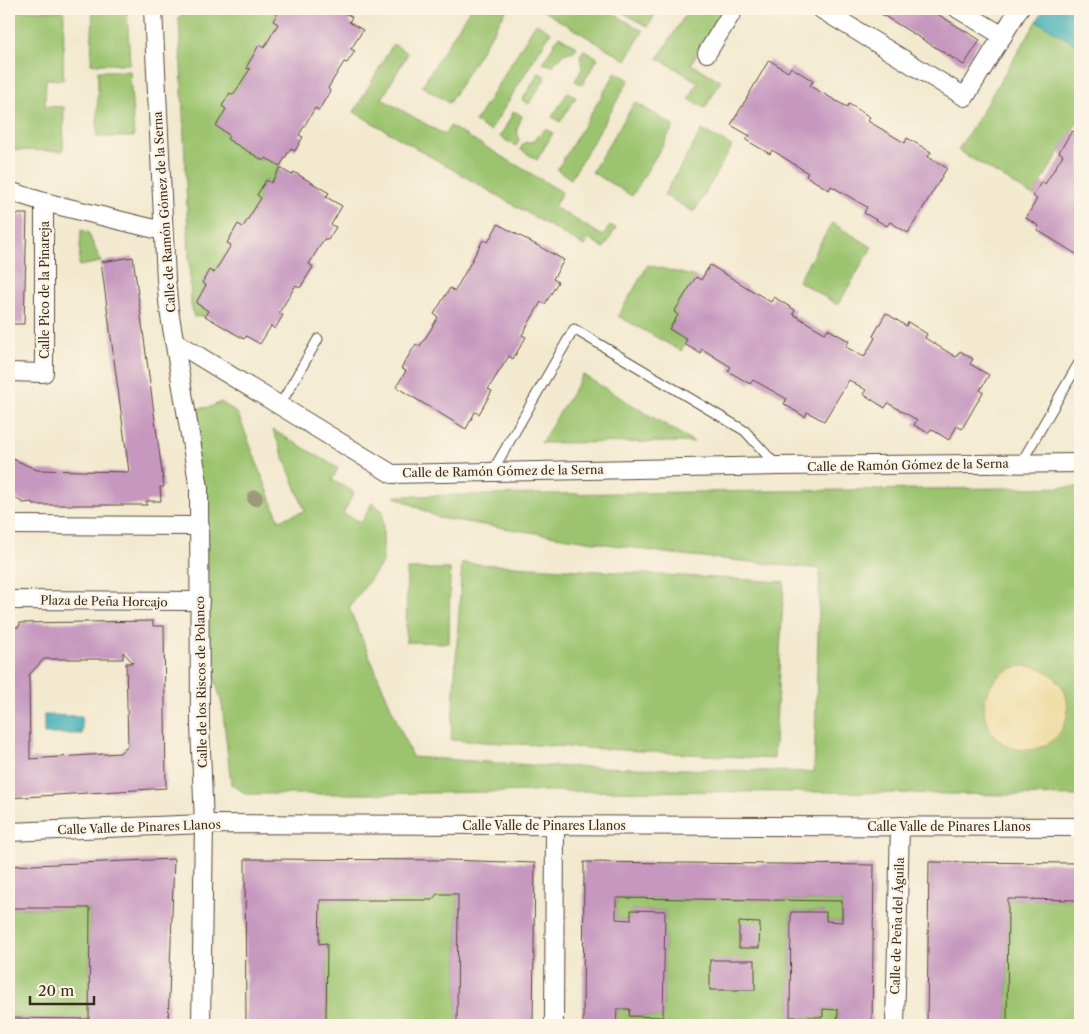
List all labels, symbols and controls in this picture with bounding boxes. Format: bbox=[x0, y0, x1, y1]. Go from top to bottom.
street label: Calle de Ramón Gómez de la Serna bbox=[149, 110, 179, 313]
street label: Calle Pico de la Pinareja bbox=[37, 220, 52, 359]
street label: Calle de Ramón Gómez de la Serna bbox=[807, 456, 1010, 474]
street label: Calle de Ramón Gómez de la Serna bbox=[402, 462, 605, 480]
street label: Plaza de Peña Horcajo bbox=[40, 592, 168, 610]
street label: Calle de los Riscos de Polanco bbox=[192, 596, 210, 768]
street label: Calle Valle de Pinares Llanos bbox=[57, 817, 221, 837]
street label: Calle Valle de Pinares Llanos bbox=[462, 818, 626, 833]
street label: Calle Valle de Pinares Llanos bbox=[867, 819, 1031, 834]
street label: Calle de Peña del Águila bbox=[886, 856, 907, 995]
scale bar bbox=[30, 974, 94, 1006]
text: 20 m bbox=[38, 981, 74, 1000]

